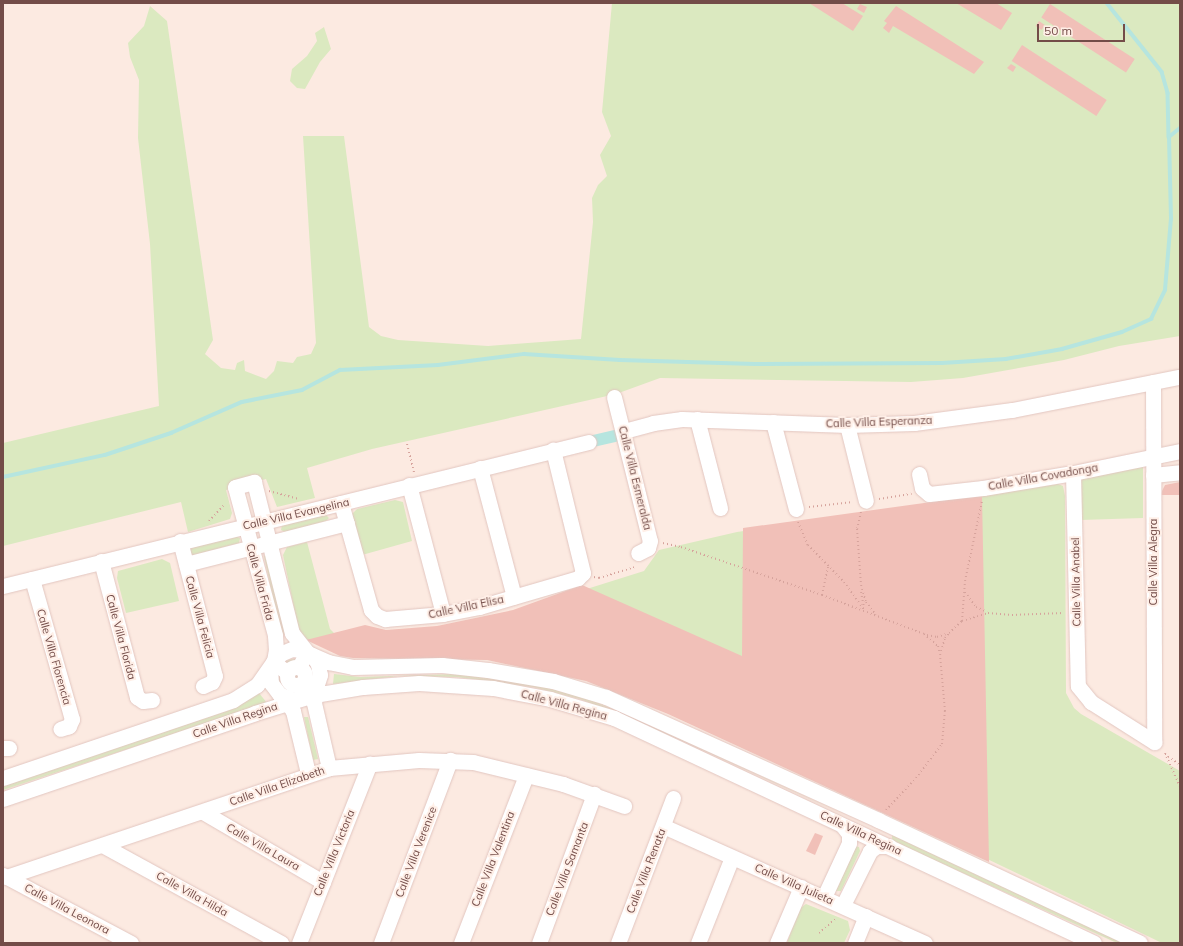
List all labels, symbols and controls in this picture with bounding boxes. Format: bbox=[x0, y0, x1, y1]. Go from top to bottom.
scale bar bbox=[1039, 16, 1127, 42]
text: 50 m bbox=[1044, 23, 1072, 38]
street label: Calle Villa Esperanza bbox=[825, 414, 933, 430]
street label: Calle Villa Esmeralda bbox=[616, 425, 654, 531]
street label: Calle Villa Covadonga bbox=[987, 461, 1099, 493]
street label: Calle Villa Evangelina bbox=[241, 495, 351, 533]
street label: Calle Villa Alegra bbox=[1146, 519, 1160, 605]
street label: Calle Villa Anabel bbox=[1069, 537, 1083, 627]
street label: Calle Villa Frida bbox=[243, 542, 277, 622]
street label: Calle Villa Felicia bbox=[183, 574, 217, 660]
street label: Calle Villa Florida bbox=[103, 593, 139, 681]
street label: Calle Villa Elisa bbox=[427, 593, 505, 621]
street label: Calle Villa Florencia bbox=[34, 608, 74, 706]
street label: Calle Villa Regina bbox=[519, 687, 609, 723]
street label: Calle Villa Regina bbox=[191, 699, 279, 741]
street label: Calle Villa Elizabeth bbox=[228, 764, 326, 808]
street label: Calle Villa Verenice bbox=[393, 805, 439, 899]
street label: Calle Villa Victoria bbox=[311, 808, 357, 898]
street label: Calle Villa Regina bbox=[818, 808, 904, 858]
street label: Calle Villa Valentina bbox=[469, 809, 517, 909]
street label: Calle Villa Samanta bbox=[543, 820, 591, 918]
street label: Calle Villa Laura bbox=[224, 821, 302, 873]
street label: Calle Villa Renata bbox=[624, 827, 668, 915]
street label: Calle Villa Julieta bbox=[753, 861, 835, 907]
street label: Calle Villa Hilda bbox=[154, 869, 230, 919]
street label: Calle Villa Leonora bbox=[22, 881, 112, 937]

